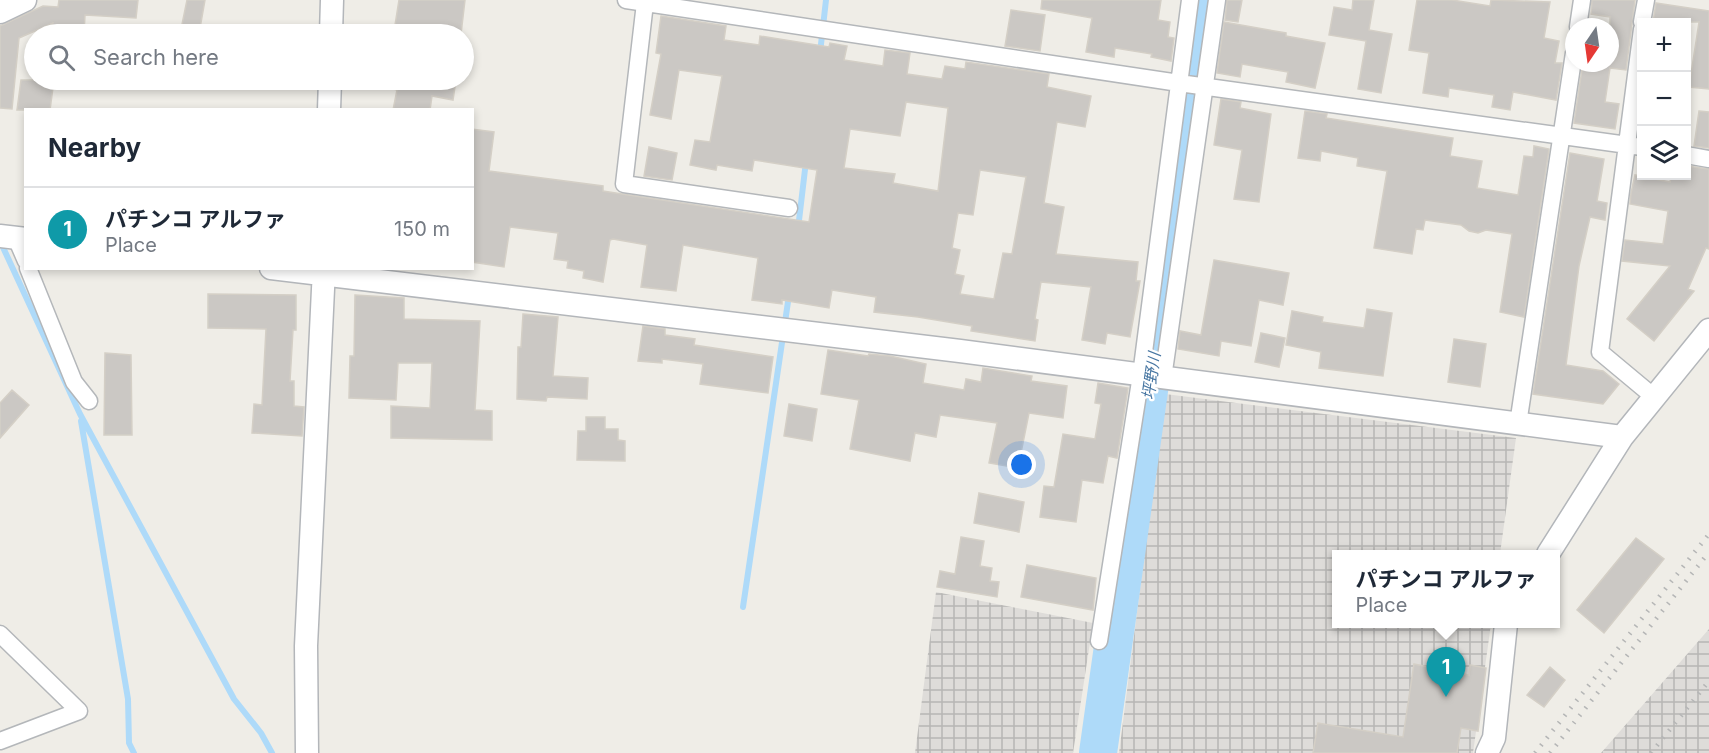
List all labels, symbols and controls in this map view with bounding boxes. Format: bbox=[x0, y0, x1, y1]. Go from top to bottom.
north arrow bbox=[1565, 18, 1619, 72]
map controls bbox=[1637, 18, 1691, 180]
button: + bbox=[1637, 18, 1691, 72]
search box bbox=[24, 24, 474, 90]
icon: search bbox=[45, 41, 78, 74]
text: Search here bbox=[93, 44, 219, 70]
button: − bbox=[1637, 72, 1691, 126]
button: layers bbox=[1637, 126, 1691, 180]
text: Nearby bbox=[48, 132, 141, 163]
text: パチンコ アルファ bbox=[105, 206, 286, 232]
text: 1 bbox=[63, 217, 72, 241]
text: 150 m bbox=[394, 217, 450, 241]
text: Place bbox=[105, 233, 157, 257]
water label: 坪野川 bbox=[1138, 349, 1165, 401]
your location bbox=[1007, 450, 1036, 479]
popup bbox=[1332, 550, 1560, 628]
text: パチンコ アルファ bbox=[1356, 566, 1537, 592]
text: Place bbox=[1356, 593, 1407, 617]
pin: 1 bbox=[1426, 648, 1466, 697]

